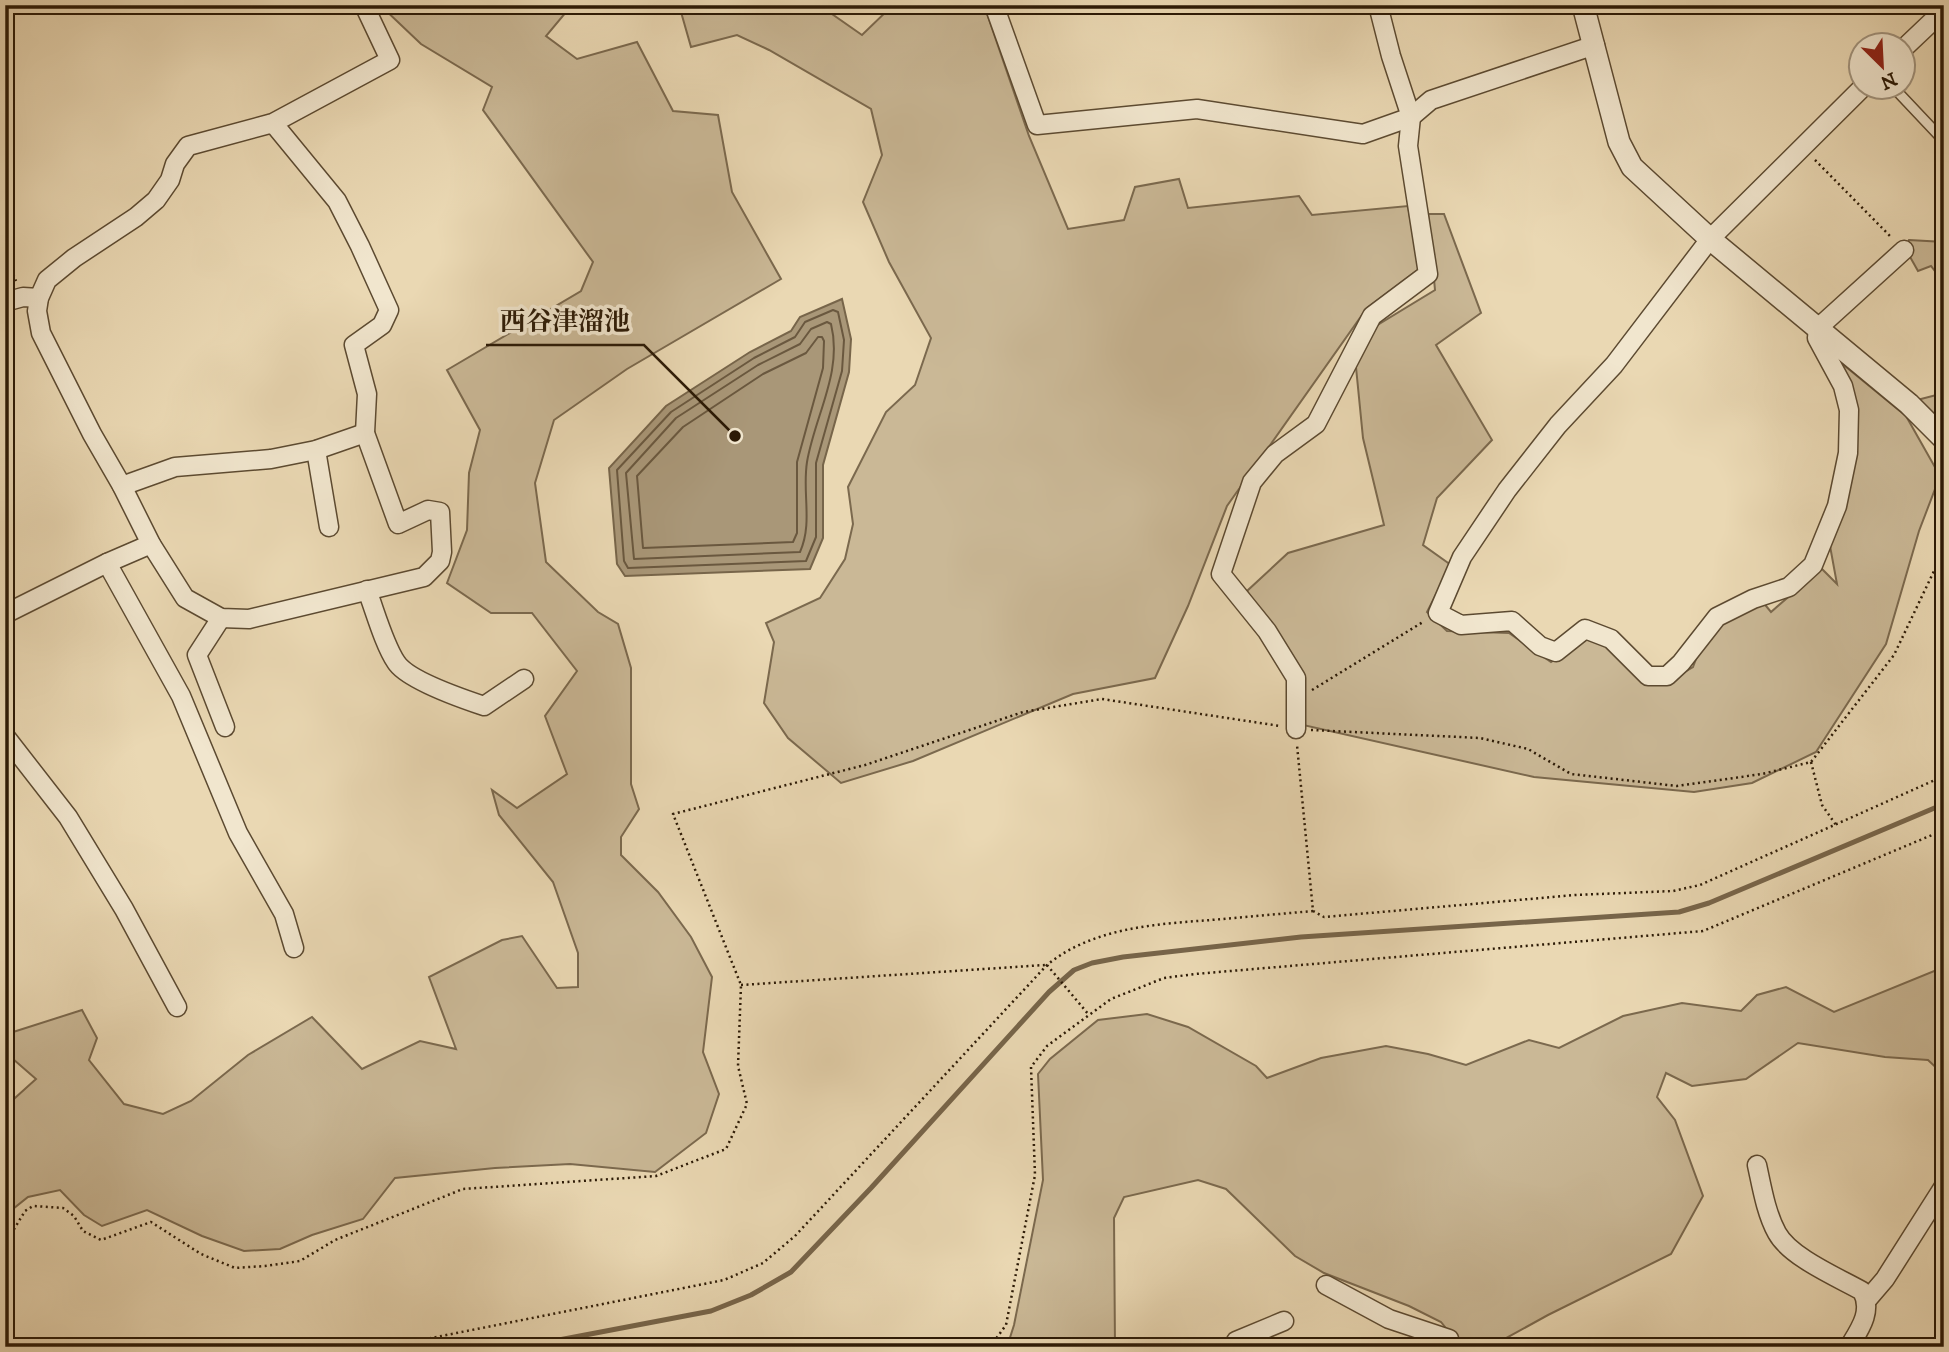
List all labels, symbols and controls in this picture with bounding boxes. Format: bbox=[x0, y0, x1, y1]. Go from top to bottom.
north arrow bbox=[1848, 32, 1918, 102]
text: N bbox=[1876, 66, 1900, 94]
callout: 西谷津溜池 bbox=[486, 298, 644, 345]
text: 西谷津溜池 bbox=[500, 306, 630, 339]

